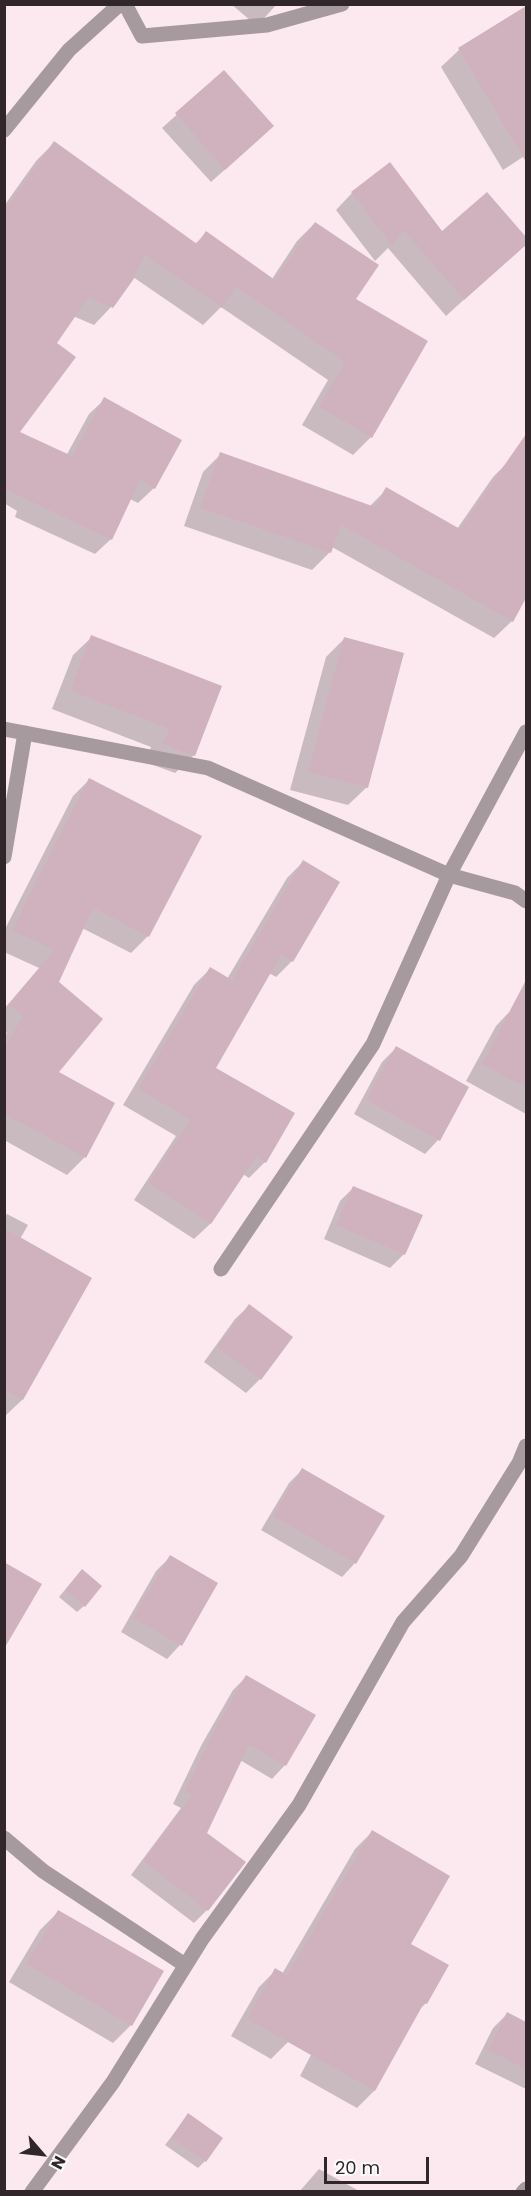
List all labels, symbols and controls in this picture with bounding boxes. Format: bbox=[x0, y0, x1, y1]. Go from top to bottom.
north arrow bbox=[12, 2124, 72, 2184]
scale bar bbox=[327, 2145, 432, 2183]
text: N bbox=[45, 2152, 71, 2173]
text: 20 m bbox=[335, 2155, 380, 2180]

